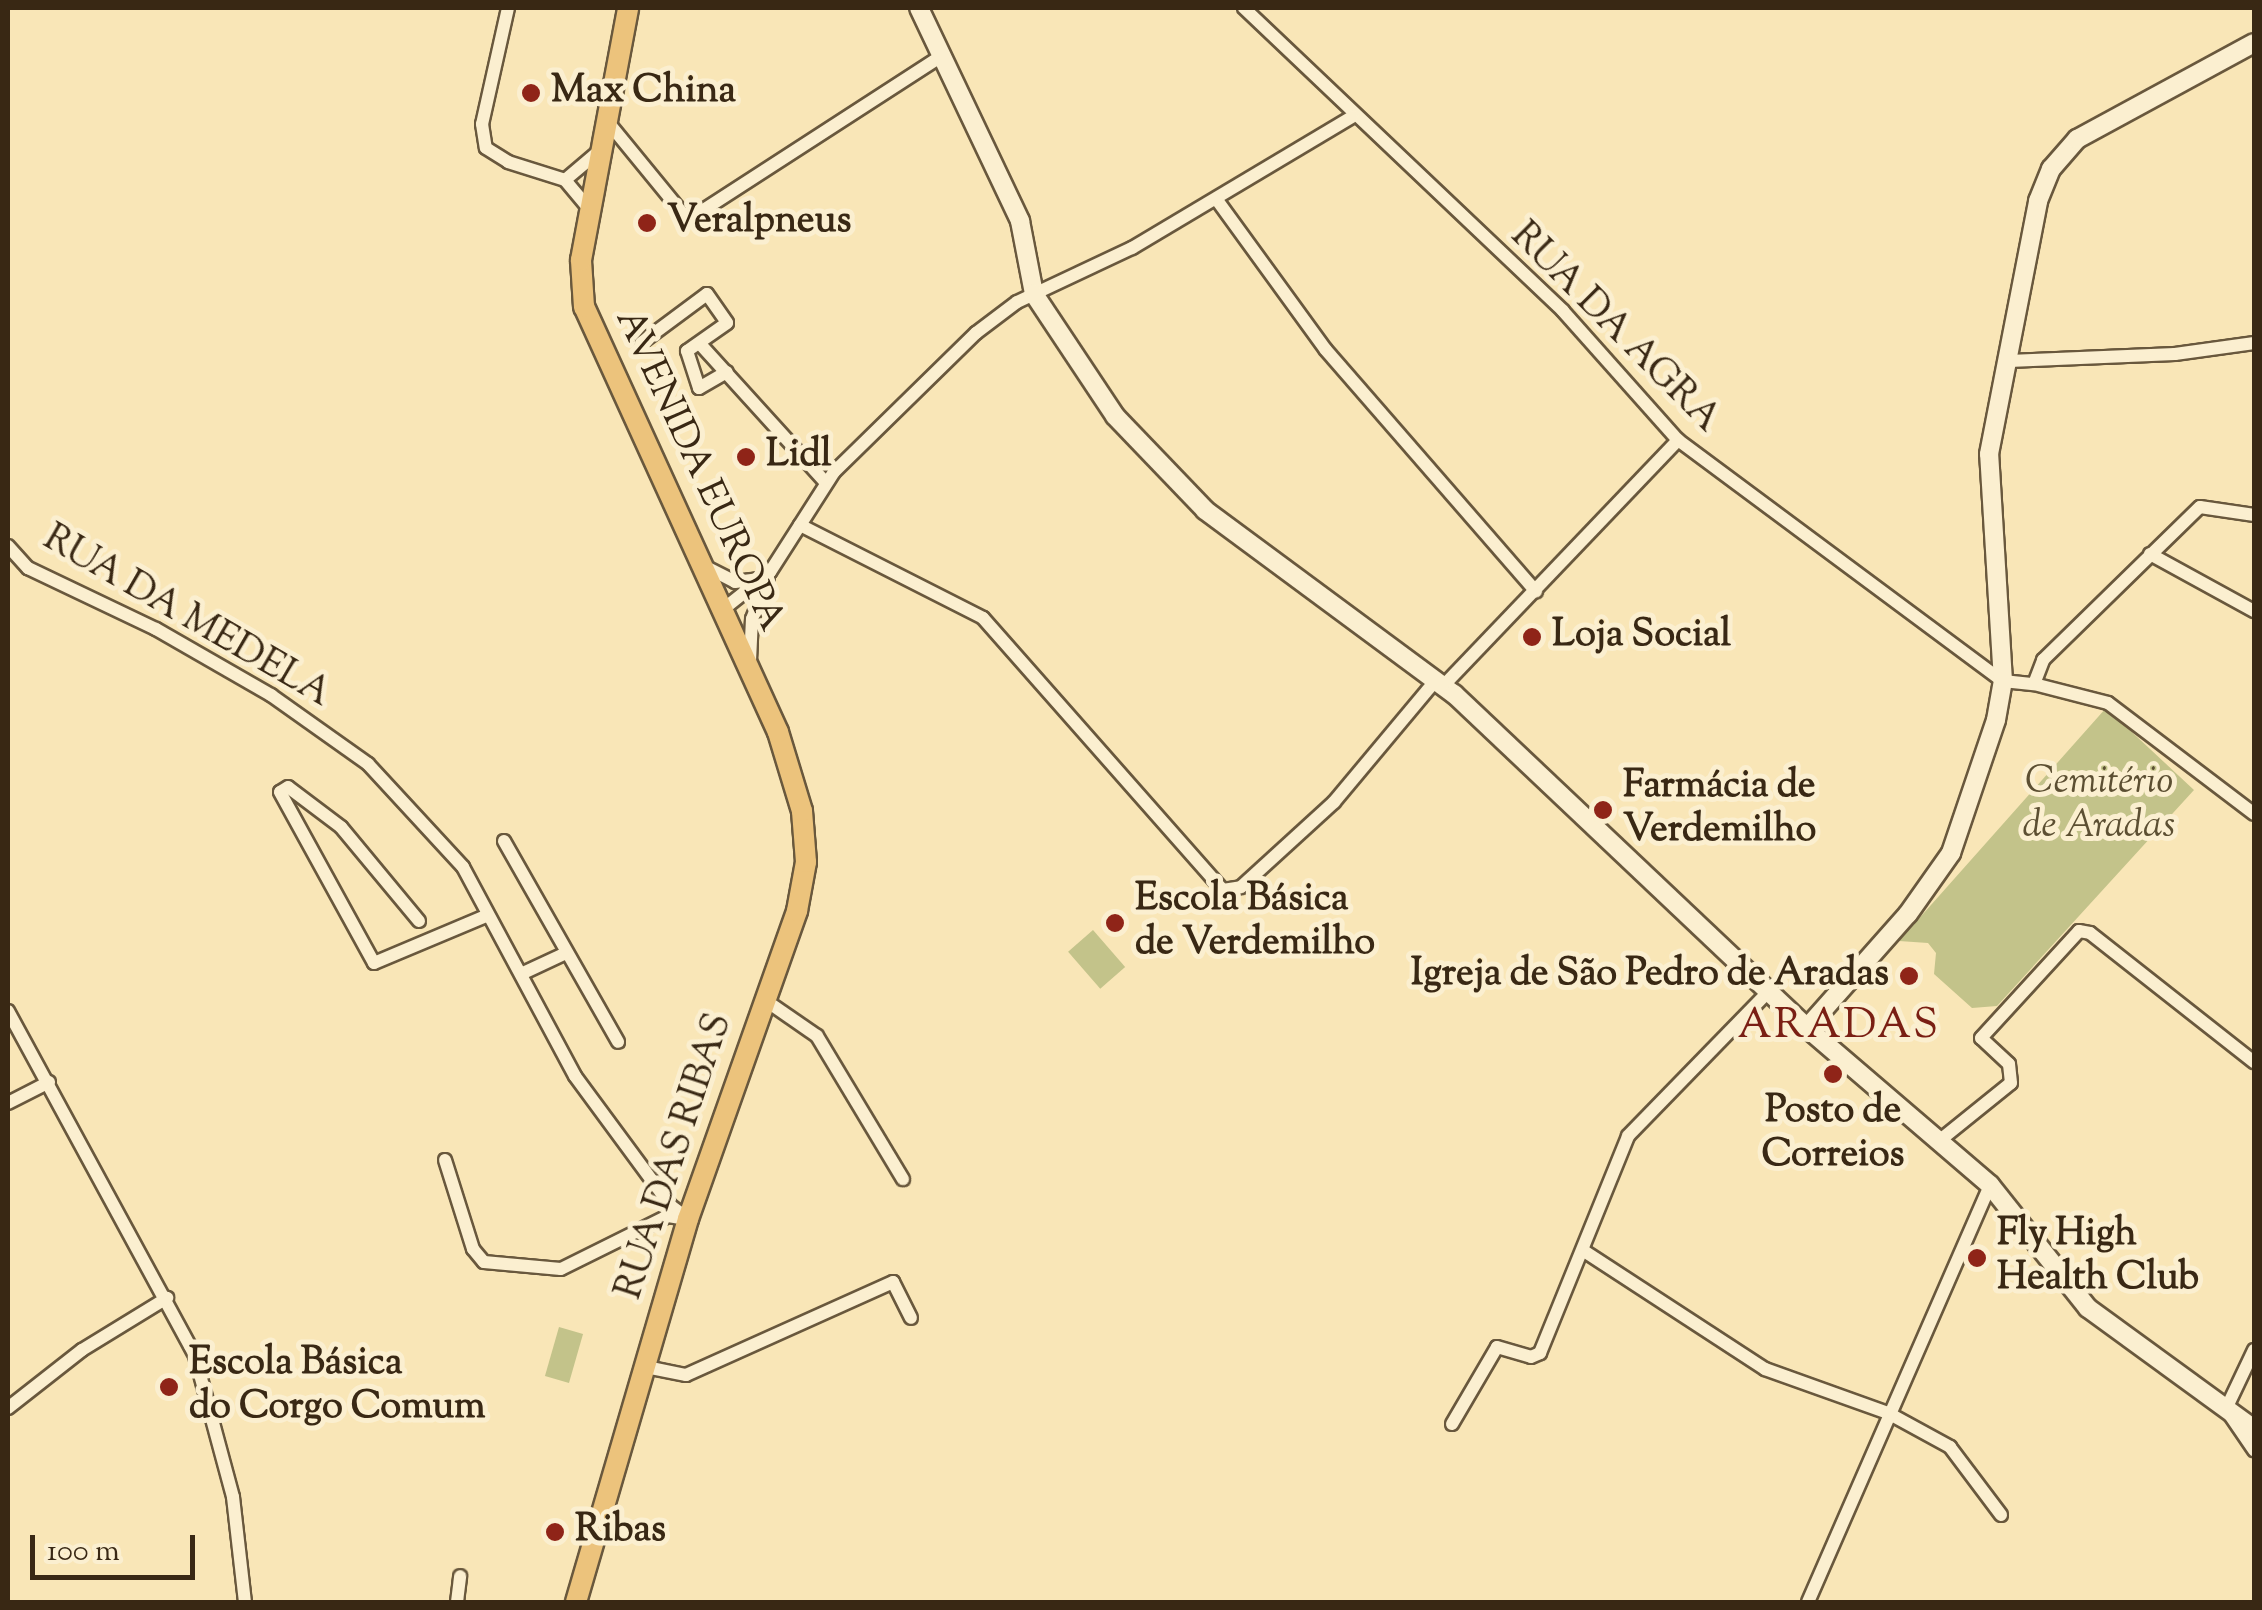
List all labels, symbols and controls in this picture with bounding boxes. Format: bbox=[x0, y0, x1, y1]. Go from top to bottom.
place label: Max China bbox=[551, 70, 736, 116]
marker: Max China bbox=[520, 82, 542, 104]
place label: Veralpneus bbox=[667, 200, 851, 246]
marker: Veralpneus bbox=[636, 212, 658, 234]
street label: RUA DA AGRA bbox=[1500, 215, 1728, 443]
street label: AVENIDA EUROPA bbox=[603, 303, 793, 639]
place label: Lidl bbox=[766, 434, 832, 480]
marker: Lidl bbox=[735, 446, 757, 468]
street label: RUA DA MEDELA bbox=[34, 517, 338, 719]
place label: Loja Social bbox=[1552, 614, 1731, 660]
marker: Loja Social bbox=[1521, 626, 1543, 648]
park label: Cemitério de Aradas bbox=[2023, 761, 2175, 851]
place label: Farmácia de Verdemilho bbox=[1623, 765, 1816, 854]
marker: Farmácia de Verdemilho bbox=[1592, 799, 1614, 821]
place label: Escola Básica de Verdemilho bbox=[1135, 878, 1375, 968]
marker: Escola Básica de Verdemilho bbox=[1104, 912, 1126, 934]
place label: Igreja de São Pedro de Aradas bbox=[1411, 953, 1889, 999]
marker: Igreja de São Pedro de Aradas bbox=[1898, 965, 1920, 987]
district label: ARADAS bbox=[1737, 1002, 1941, 1052]
street label: RUA DAS RIBAS bbox=[608, 1008, 744, 1306]
marker: Posto de Correios bbox=[1822, 1063, 1844, 1085]
place label: Posto de Correios bbox=[1762, 1090, 1904, 1180]
place label: Fly High Health Club bbox=[1997, 1213, 2199, 1302]
marker: Fly High Health Club bbox=[1966, 1247, 1988, 1269]
place label: Escola Básica do Corgo Comum bbox=[189, 1342, 486, 1432]
marker: Escola Básica do Corgo Comum bbox=[158, 1376, 180, 1398]
place label: Ribas bbox=[575, 1509, 666, 1555]
scale bar bbox=[35, 1515, 200, 1577]
marker: Ribas bbox=[544, 1521, 566, 1543]
text: 100 m bbox=[47, 1531, 120, 1574]

